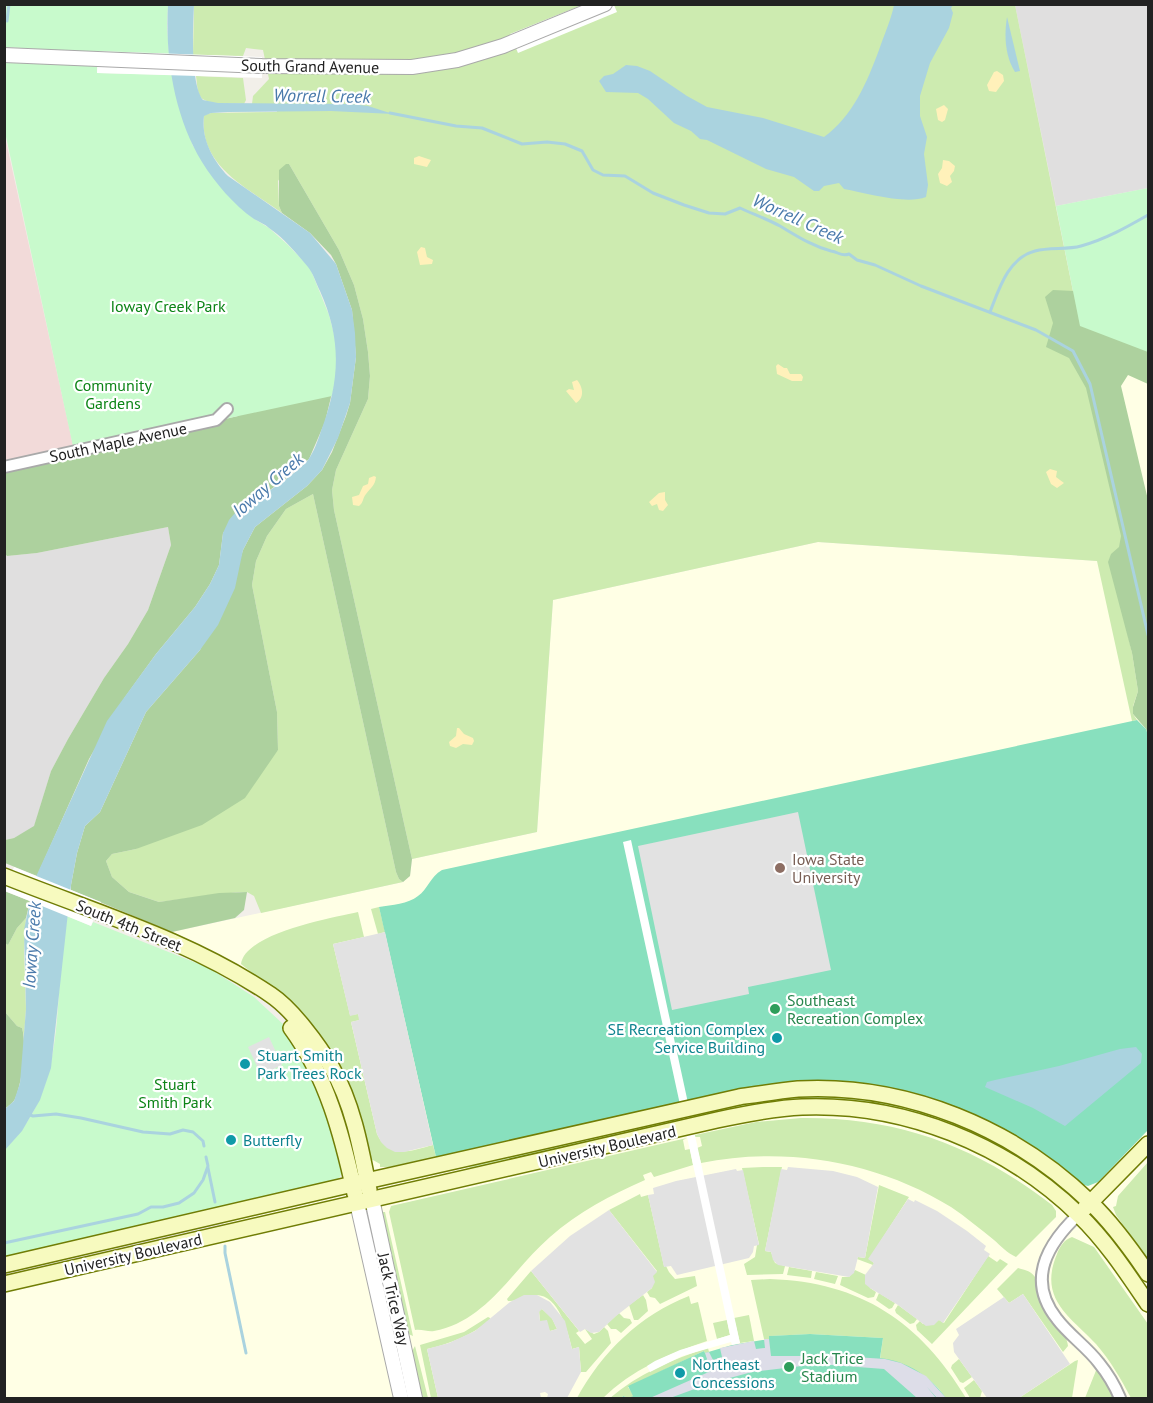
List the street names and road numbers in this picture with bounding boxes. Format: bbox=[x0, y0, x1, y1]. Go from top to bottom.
street label: South Grand Avenue bbox=[241, 55, 379, 77]
street label: South Maple Avenue bbox=[47, 418, 189, 466]
street label: South 4th Street bbox=[73, 895, 185, 955]
street label: University Boulevard bbox=[536, 1120, 678, 1172]
street label: University Boulevard bbox=[62, 1228, 204, 1280]
street label: Jack Trice Way bbox=[373, 1250, 415, 1348]

